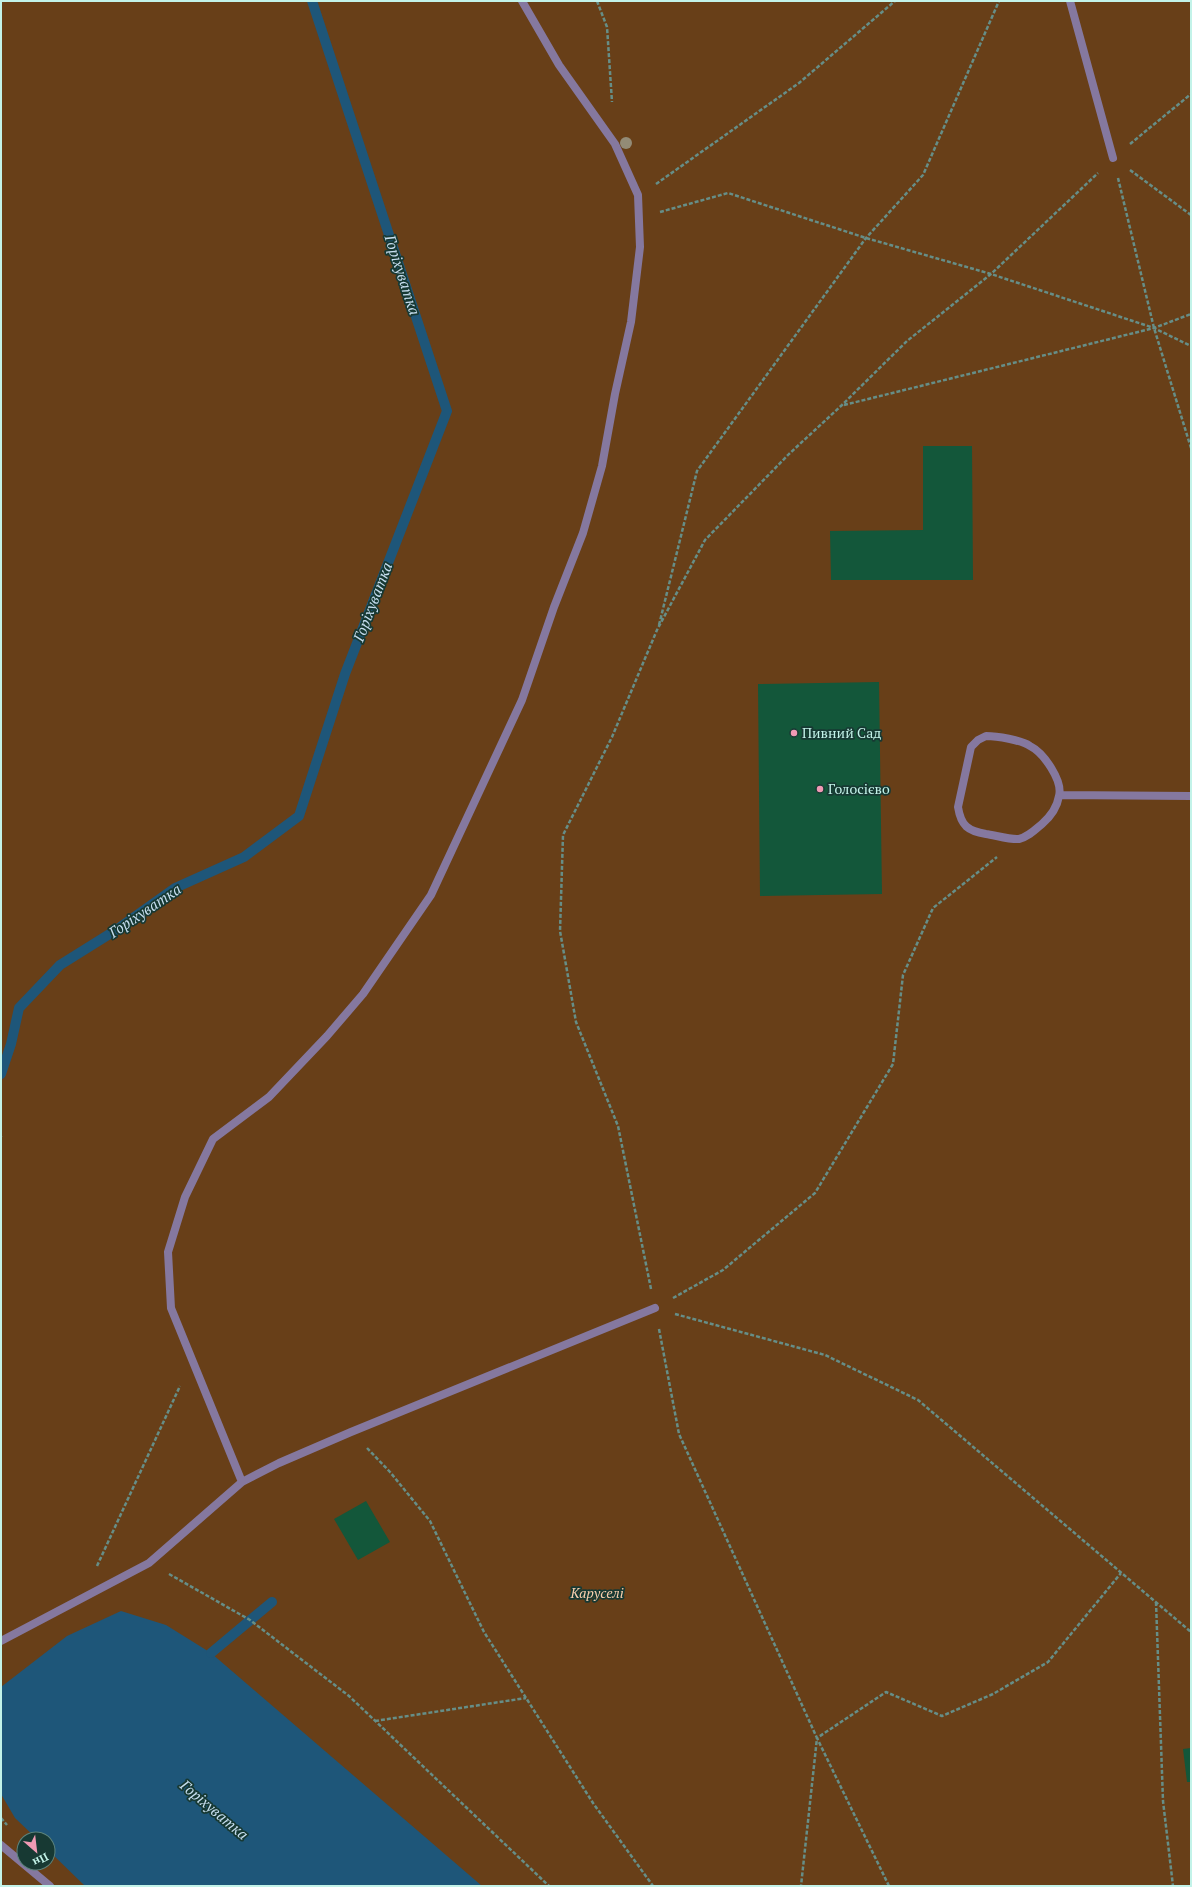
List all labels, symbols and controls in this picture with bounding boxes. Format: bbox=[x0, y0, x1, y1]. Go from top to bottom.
water label: Горіхуватка bbox=[380, 231, 425, 317]
water label: Горіхуватка bbox=[347, 559, 396, 645]
place label: Пивний Сад bbox=[802, 723, 881, 742]
marker: Пивний Сад bbox=[789, 728, 799, 738]
place label: Голосієво bbox=[828, 779, 890, 798]
marker: Голосієво bbox=[815, 784, 825, 794]
water label: Горіхуватка bbox=[103, 879, 185, 942]
park label: Каруселі bbox=[569, 1583, 624, 1602]
water label: Горіхуватка bbox=[176, 1774, 253, 1844]
north arrow bbox=[16, 1831, 56, 1871]
text: Пн bbox=[30, 1850, 51, 1870]

